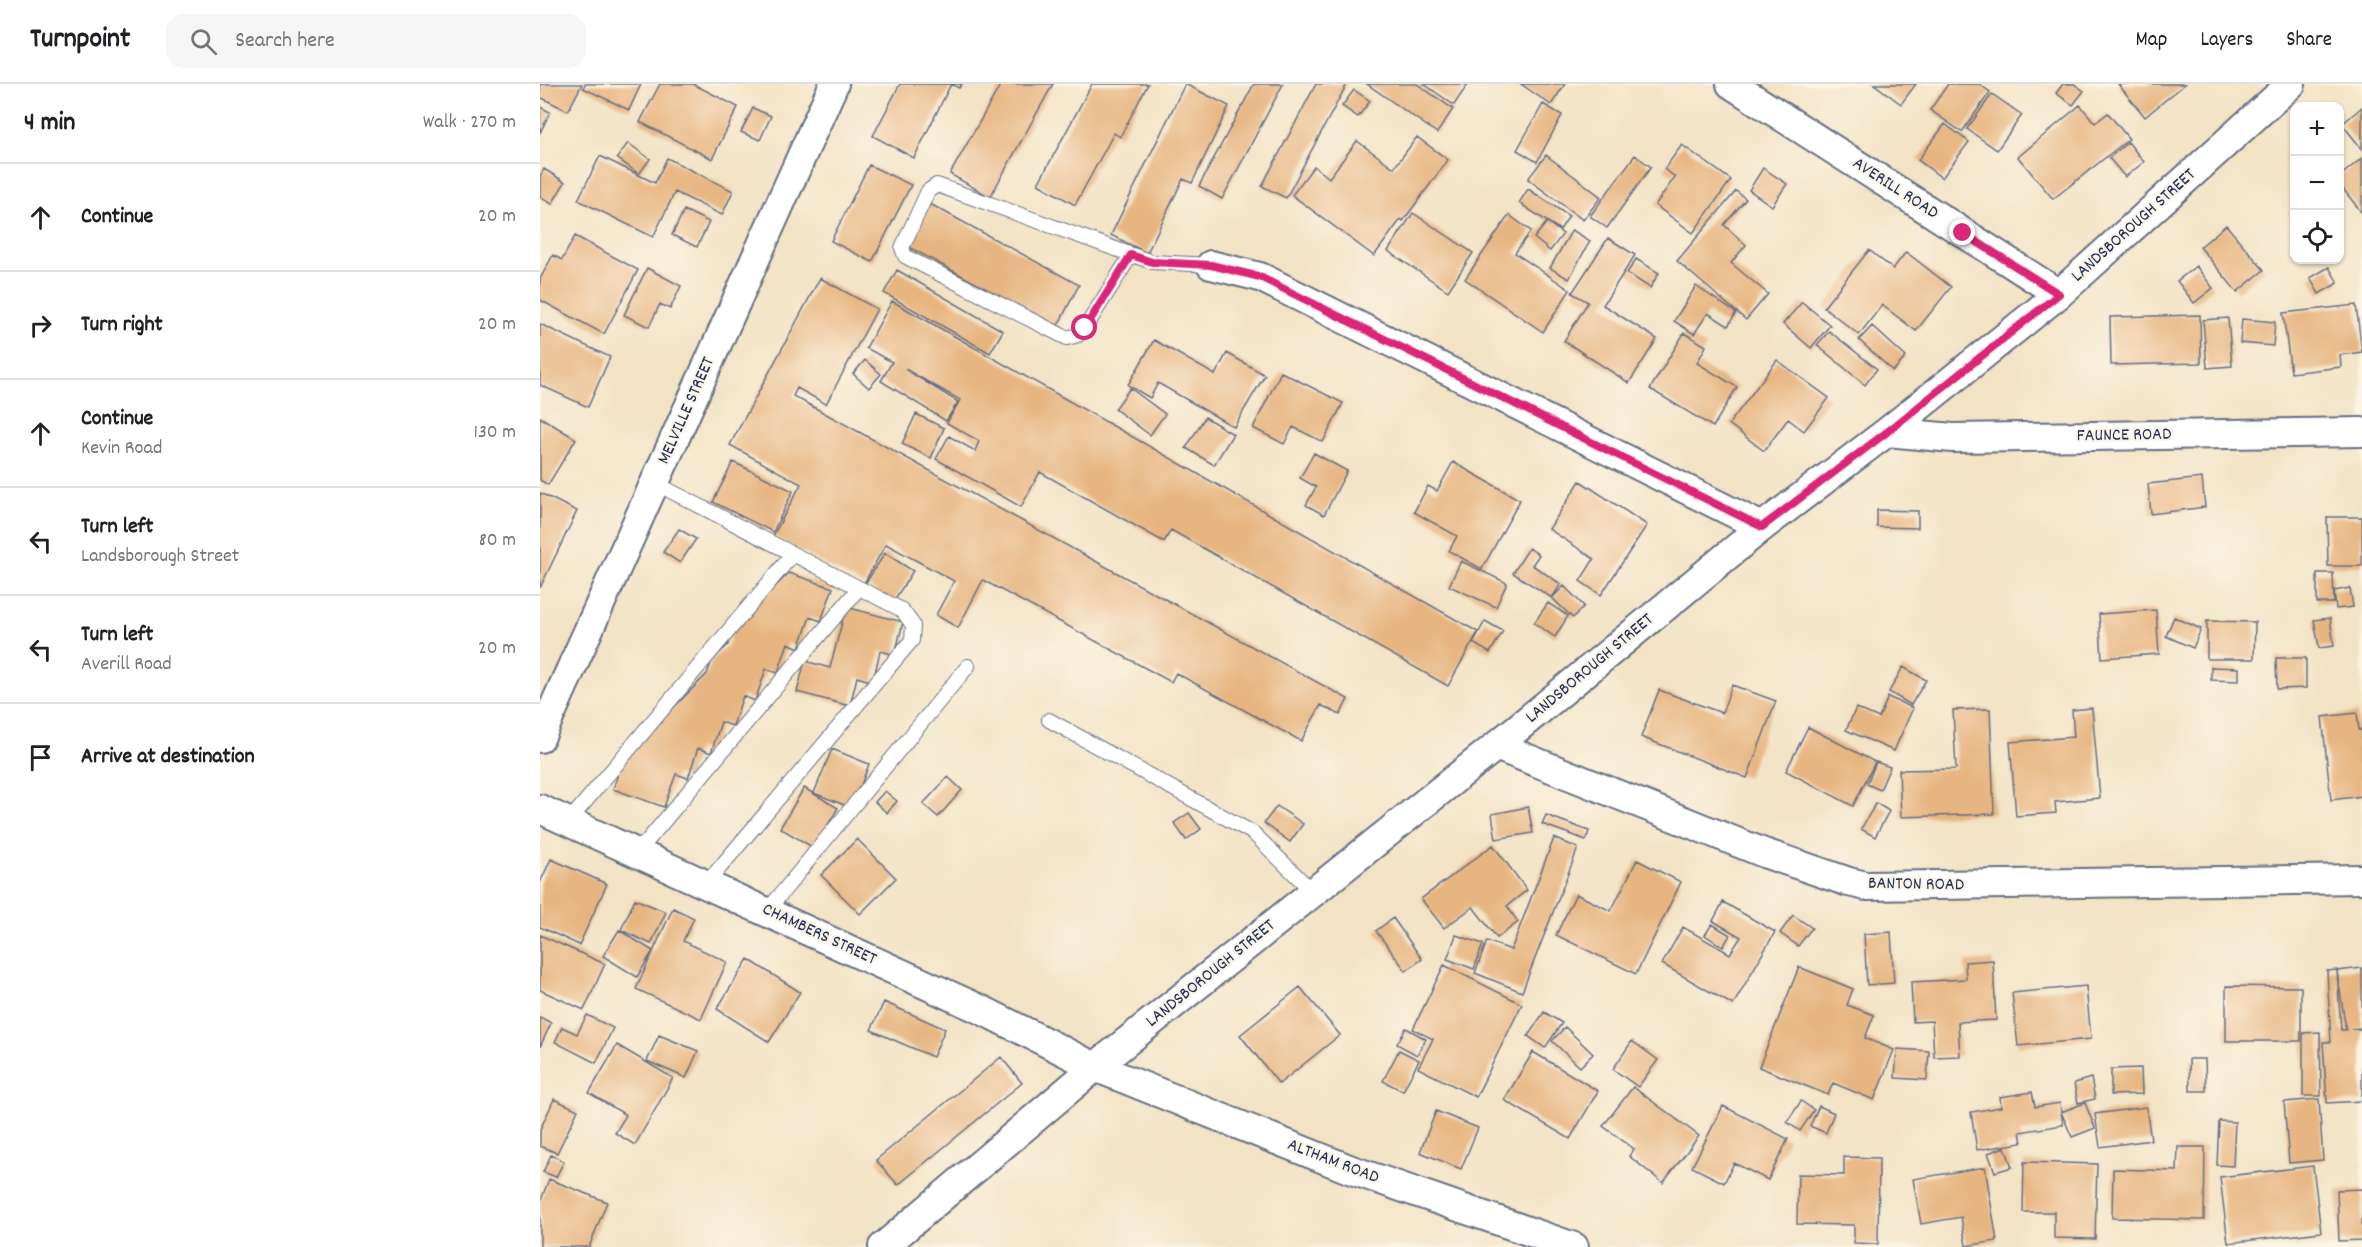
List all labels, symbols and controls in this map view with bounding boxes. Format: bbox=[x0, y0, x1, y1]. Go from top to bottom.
search box bbox=[166, 14, 586, 68]
text: Turnpoint bbox=[30, 21, 130, 61]
icon: search bbox=[187, 25, 220, 58]
text: Search here bbox=[235, 26, 335, 57]
text: Map bbox=[2136, 26, 2167, 56]
text: Layers bbox=[2200, 26, 2253, 56]
text: Share bbox=[2286, 26, 2332, 56]
map controls bbox=[2290, 102, 2344, 264]
button: + bbox=[2290, 102, 2344, 156]
text: 4 min bbox=[24, 105, 75, 142]
text: Walk · 270 m bbox=[423, 109, 516, 137]
street label: AVERILL ROAD bbox=[1847, 152, 1943, 226]
button: − bbox=[2290, 156, 2344, 210]
street label: LANDSBOROUGH STREET bbox=[2066, 163, 2202, 289]
icon: ahead bbox=[24, 201, 57, 234]
text: Continue bbox=[81, 202, 153, 233]
text: 20 m bbox=[478, 203, 516, 231]
button: locate bbox=[2290, 210, 2344, 264]
route end bbox=[1949, 219, 1975, 245]
icon: right bbox=[24, 309, 57, 342]
text: Turn right bbox=[81, 310, 163, 341]
text: 20 m bbox=[478, 311, 516, 339]
route start bbox=[1071, 314, 1097, 340]
street label: MELVILLE STREET bbox=[652, 353, 722, 469]
text: Continue bbox=[81, 404, 153, 435]
icon: ahead bbox=[24, 417, 57, 450]
text: 130 m bbox=[474, 419, 516, 447]
street label: FAUNCE ROAD bbox=[2076, 423, 2172, 449]
text: Kevin Road bbox=[81, 435, 162, 463]
text: Turn left bbox=[81, 512, 153, 543]
icon: left bbox=[24, 525, 57, 558]
text: 80 m bbox=[479, 527, 516, 555]
text: Landsborough Street bbox=[81, 543, 239, 571]
street label: LANDSBOROUGH STREET bbox=[1521, 608, 1659, 730]
text: Turn left bbox=[81, 620, 153, 651]
icon: left bbox=[24, 633, 57, 666]
text: 20 m bbox=[478, 635, 516, 663]
text: Averill Road bbox=[81, 651, 172, 679]
icon: arrive bbox=[24, 741, 57, 774]
text: Arrive at destination bbox=[81, 742, 255, 773]
street label: BANTON ROAD bbox=[1868, 872, 1964, 898]
street label: CHAMBERS STREET bbox=[758, 898, 880, 972]
street label: LANDSBOROUGH STREET bbox=[1141, 914, 1281, 1034]
street label: ALTHAM ROAD bbox=[1284, 1133, 1382, 1191]

